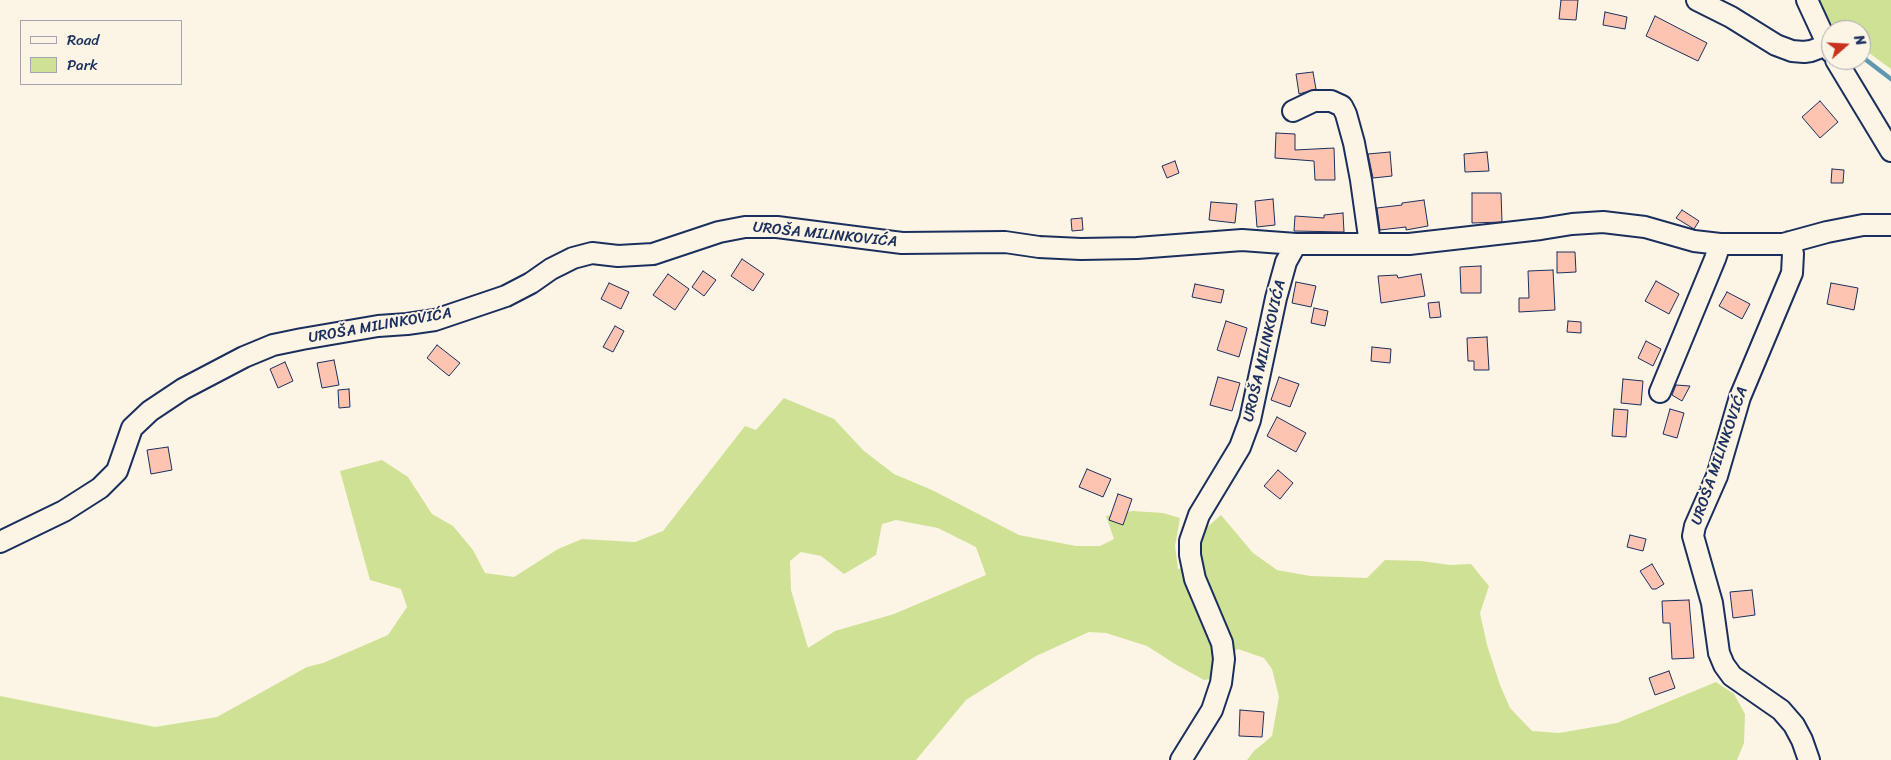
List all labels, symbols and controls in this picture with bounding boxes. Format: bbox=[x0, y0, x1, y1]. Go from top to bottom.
legend bbox=[20, 20, 182, 85]
north arrow bbox=[1821, 20, 1871, 70]
text: Road bbox=[67, 27, 99, 53]
text: N bbox=[1846, 32, 1873, 49]
text: Park bbox=[67, 52, 98, 78]
street label: UROŠA MILINKOVIĆA bbox=[752, 218, 898, 252]
street label: UROŠA MILINKOVIĆA bbox=[1240, 278, 1290, 424]
street label: UROŠA MILINKOVIĆA bbox=[307, 305, 453, 347]
street label: UROŠA MILINKOVIĆA bbox=[1688, 385, 1752, 527]

